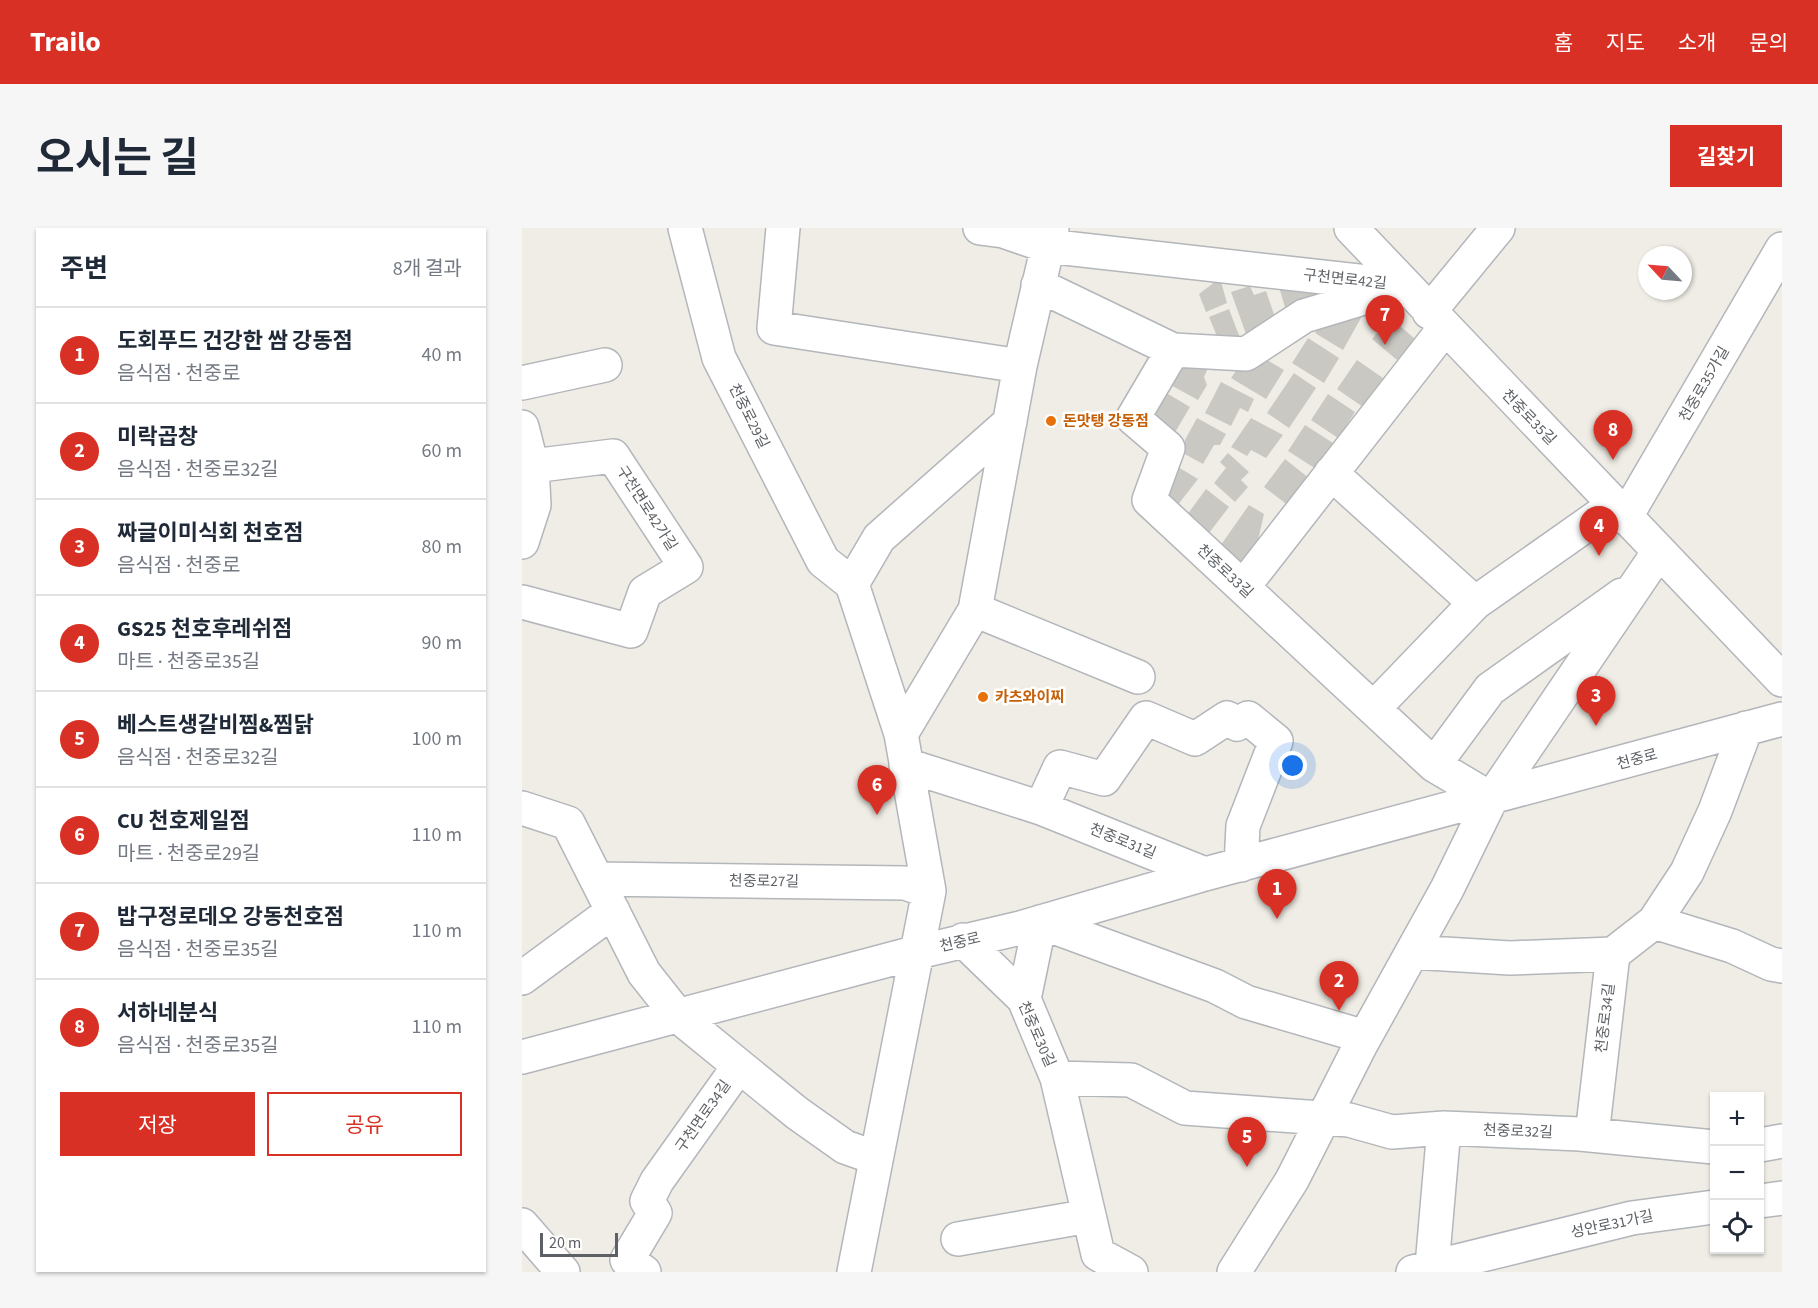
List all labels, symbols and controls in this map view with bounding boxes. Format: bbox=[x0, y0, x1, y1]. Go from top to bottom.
text: Trailo bbox=[30, 22, 101, 62]
text: 홈 bbox=[1554, 28, 1573, 58]
text: 지도 bbox=[1606, 28, 1645, 58]
text: 소개 bbox=[1678, 28, 1716, 58]
text: 문의 bbox=[1749, 28, 1788, 58]
button: 길찾기 bbox=[1670, 125, 1782, 187]
text: 오시는 길 bbox=[36, 129, 199, 189]
north arrow bbox=[1638, 246, 1692, 300]
text: 주변 bbox=[60, 250, 108, 287]
text: 8개 결과 bbox=[393, 255, 462, 283]
street label: 구천면로42길 bbox=[1302, 265, 1388, 294]
pin: 7 bbox=[1366, 296, 1404, 345]
text: 도회푸드 건강한 쌈 강동점 bbox=[117, 325, 353, 357]
text: 1 bbox=[74, 341, 85, 369]
text: 40 m bbox=[422, 341, 462, 369]
street label: 천중로35가길 bbox=[1674, 343, 1735, 426]
text: 음식점 · 천중로 bbox=[117, 360, 240, 388]
street label: 천중로29길 bbox=[723, 380, 774, 452]
street label: 천중로35길 bbox=[1497, 385, 1561, 450]
pin: 8 bbox=[1594, 410, 1632, 460]
place label: 돈맛탱 강동점 bbox=[1063, 411, 1149, 432]
marker: 돈맛탱 강동점 bbox=[1044, 414, 1058, 428]
text: 미락곱창 bbox=[117, 421, 198, 453]
text: 2 bbox=[74, 437, 85, 465]
text: 60 m bbox=[422, 437, 462, 465]
text: 음식점 · 천중로32길 bbox=[117, 456, 279, 484]
street label: 구천면로42가길 bbox=[611, 462, 682, 555]
pin: 4 bbox=[1580, 506, 1618, 556]
text: 짜글이미식회 천호점 bbox=[117, 517, 304, 549]
text: 3 bbox=[74, 533, 85, 561]
text: 80 m bbox=[422, 533, 462, 561]
street label: 천중로33길 bbox=[1192, 540, 1257, 603]
text: 음식점 · 천중로 bbox=[117, 552, 240, 580]
text: GS25 천호후레쉬점 bbox=[117, 613, 292, 645]
text: 4 bbox=[74, 629, 85, 657]
text: 90 m bbox=[422, 629, 462, 657]
text: 마트 · 천중로35길 bbox=[117, 648, 260, 676]
pin: 3 bbox=[1576, 676, 1616, 726]
place label: 카츠와이찌 bbox=[995, 687, 1064, 708]
marker: 카츠와이찌 bbox=[976, 690, 990, 704]
text: 베스트생갈비찜&찜닭 bbox=[117, 709, 314, 741]
text: 5 bbox=[74, 725, 85, 753]
text: 100 m bbox=[412, 725, 462, 753]
text: 음식점 · 천중로32길 bbox=[117, 744, 279, 772]
street label: 천중로 bbox=[1614, 744, 1660, 775]
your location bbox=[1278, 751, 1307, 780]
pin: 6 bbox=[858, 766, 896, 815]
text: CU 천호제일점 bbox=[117, 805, 250, 837]
street label: 천중로31길 bbox=[1086, 819, 1159, 864]
text: 6 bbox=[74, 821, 85, 849]
text: 110 m bbox=[412, 821, 462, 849]
text: 마트 · 천중로29길 bbox=[117, 840, 260, 868]
street label: 천중로27길 bbox=[729, 870, 799, 893]
pin: 1 bbox=[1258, 870, 1296, 919]
text: 밥구정로데오 강동천호점 bbox=[117, 901, 344, 933]
text: 7 bbox=[74, 917, 85, 945]
text: 110 m bbox=[412, 917, 462, 945]
street label: 천중로 bbox=[938, 928, 983, 957]
text: 음식점 · 천중로35길 bbox=[117, 936, 279, 964]
pin: 2 bbox=[1320, 962, 1358, 1011]
street label: 천중로34길 bbox=[1591, 982, 1620, 1054]
text: 서하네분식 bbox=[117, 997, 218, 1029]
street label: 천중로30길 bbox=[1013, 998, 1060, 1071]
text: 8 bbox=[74, 1013, 85, 1041]
text: 110 m bbox=[412, 1013, 462, 1041]
text: 음식점 · 천중로35길 bbox=[117, 1032, 279, 1060]
street label: 구천면로34길 bbox=[671, 1076, 736, 1157]
button: 저장 bbox=[60, 1092, 255, 1156]
button: 공유 bbox=[267, 1092, 462, 1156]
map controls bbox=[1710, 1092, 1764, 1254]
button: + bbox=[1710, 1092, 1764, 1146]
pin: 5 bbox=[1228, 1118, 1266, 1167]
street label: 천중로32길 bbox=[1483, 1120, 1553, 1143]
button: − bbox=[1710, 1146, 1764, 1200]
button: locate bbox=[1710, 1200, 1764, 1254]
street label: 성안로31가길 bbox=[1569, 1205, 1655, 1243]
scale bar bbox=[540, 1230, 618, 1258]
text: 20 m bbox=[549, 1232, 581, 1254]

